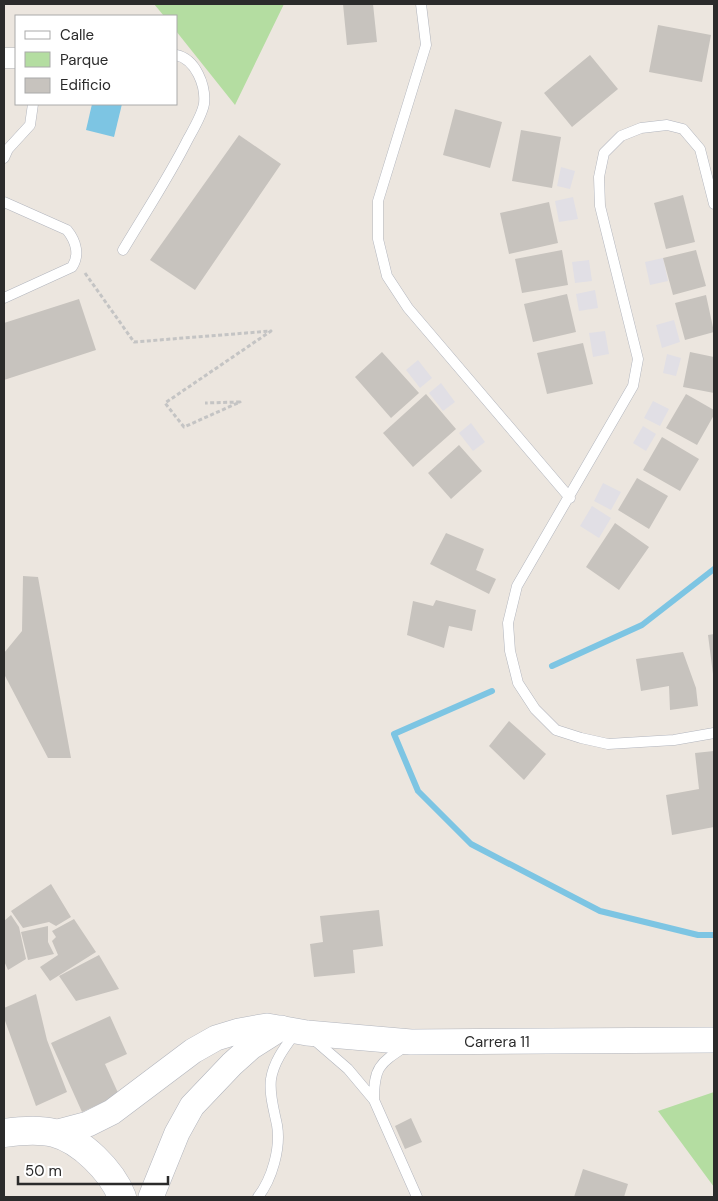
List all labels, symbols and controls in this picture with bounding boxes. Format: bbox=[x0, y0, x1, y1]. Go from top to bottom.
legend bbox=[15, 15, 178, 105]
text: Calle bbox=[60, 25, 94, 45]
text: Parque bbox=[60, 50, 108, 70]
text: Edificio bbox=[60, 75, 111, 95]
street label: Carrera 11 bbox=[464, 1032, 530, 1052]
scale bar bbox=[18, 1154, 168, 1186]
text: 50 m bbox=[25, 1161, 62, 1181]

